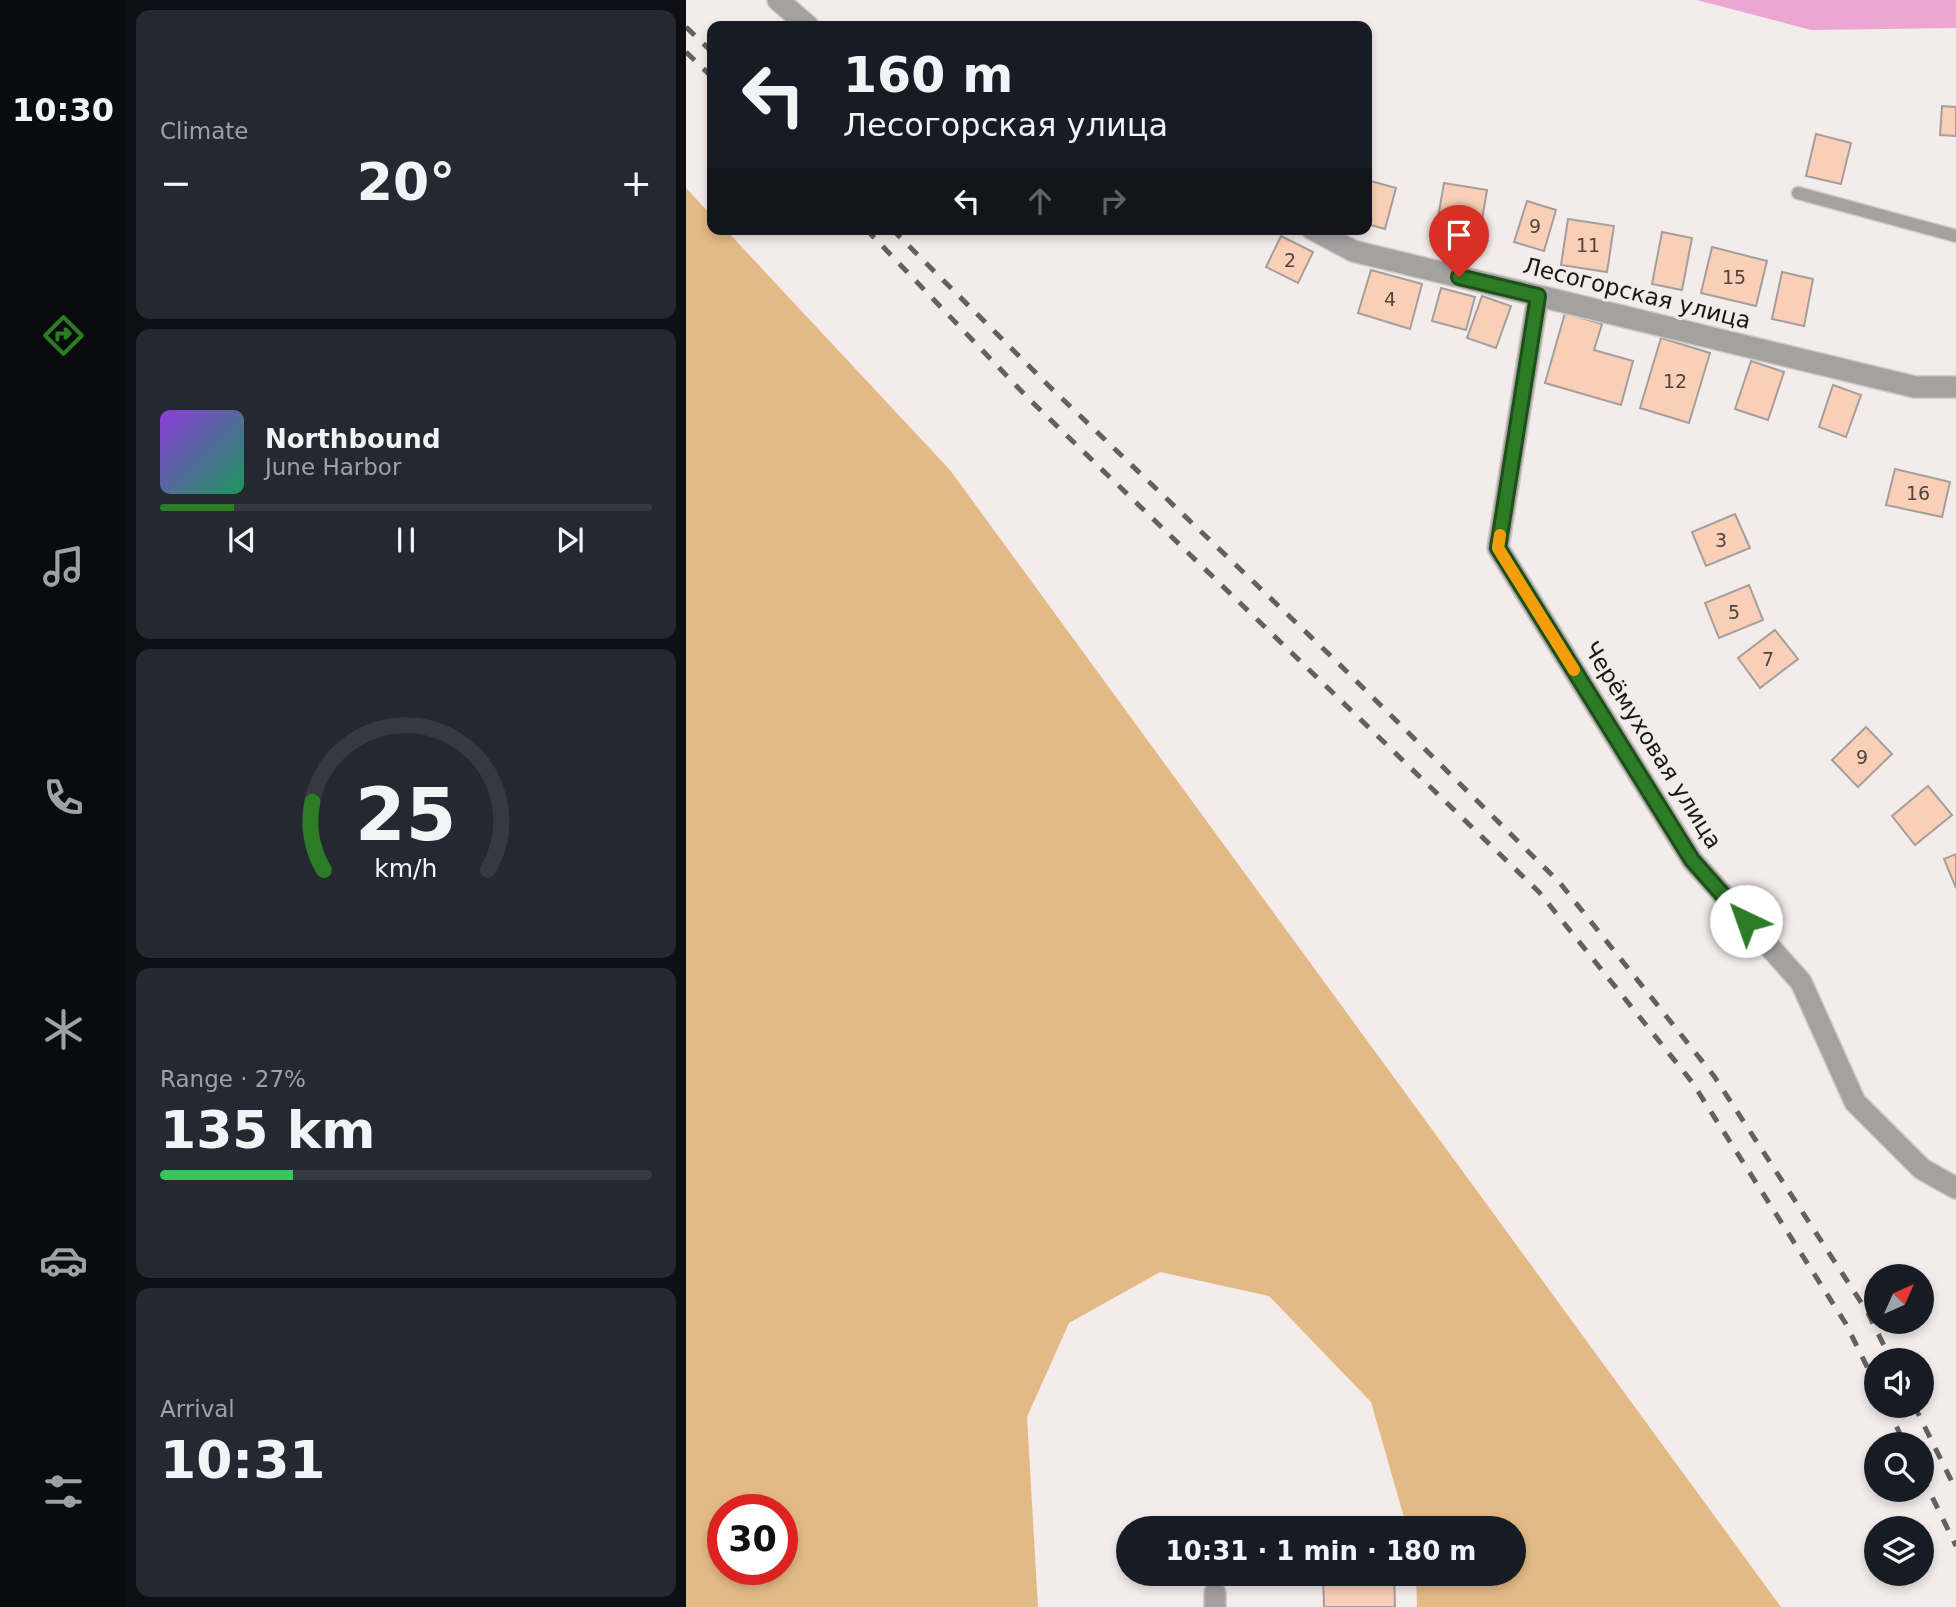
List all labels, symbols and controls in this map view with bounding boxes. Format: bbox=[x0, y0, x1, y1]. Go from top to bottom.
text: 160 m bbox=[843, 47, 1013, 104]
icon: left bbox=[728, 49, 819, 140]
text: 10:30 bbox=[12, 91, 114, 129]
text: Лесогорская улица bbox=[843, 106, 1168, 144]
text: Climate bbox=[160, 118, 249, 144]
text: 20° bbox=[357, 152, 455, 212]
text: − bbox=[160, 161, 192, 205]
text: + bbox=[620, 161, 652, 205]
icon: left bbox=[948, 182, 986, 220]
icon: ahead bbox=[1021, 182, 1059, 220]
icon: right bbox=[1094, 182, 1132, 220]
pin bbox=[1429, 205, 1489, 277]
house number: 9 bbox=[1529, 215, 1541, 237]
icon: arrive bbox=[1440, 216, 1478, 254]
house number: 11 bbox=[1576, 234, 1600, 256]
house number: 2 bbox=[1284, 249, 1296, 271]
street label: Лесогорская улица bbox=[1520, 252, 1754, 334]
house number: 15 bbox=[1722, 266, 1746, 288]
house number: 4 bbox=[1384, 288, 1396, 310]
icon: directions bbox=[39, 311, 88, 360]
house number: 12 bbox=[1663, 370, 1687, 392]
text: Northbound bbox=[265, 424, 441, 454]
text: June Harbor bbox=[265, 454, 401, 480]
house number: 16 bbox=[1906, 482, 1930, 504]
icon: previous bbox=[223, 521, 261, 559]
icon: pause bbox=[387, 521, 425, 559]
icon: next bbox=[551, 521, 589, 559]
house number: 3 bbox=[1715, 529, 1727, 551]
icon: music bbox=[39, 542, 88, 591]
house number: 5 bbox=[1728, 601, 1740, 623]
street label: Черёмуховая улица bbox=[1579, 637, 1727, 853]
house number: 7 bbox=[1762, 648, 1774, 670]
house number: 9 bbox=[1856, 746, 1868, 768]
text: 25 bbox=[355, 772, 457, 857]
icon: phone bbox=[39, 773, 88, 822]
text: km/h bbox=[374, 853, 438, 882]
position arrow bbox=[1709, 884, 1783, 958]
icon: climate bbox=[39, 1005, 88, 1054]
text: Range · 27% bbox=[160, 1066, 306, 1092]
text: 135 km bbox=[160, 1100, 375, 1160]
icon: car bbox=[39, 1236, 88, 1285]
north arrow bbox=[1864, 1264, 1934, 1334]
map controls bbox=[1864, 1264, 1934, 1586]
button: sound bbox=[1864, 1348, 1934, 1418]
text: Arrival bbox=[160, 1396, 235, 1422]
text: 10:31 bbox=[160, 1430, 326, 1490]
button: search bbox=[1864, 1432, 1934, 1502]
icon: filters bbox=[39, 1467, 88, 1516]
speed limit sign: 30 bbox=[707, 1494, 798, 1585]
button: layers bbox=[1864, 1516, 1934, 1586]
text: 10:31 · 1 min · 180 m bbox=[1166, 1536, 1476, 1566]

